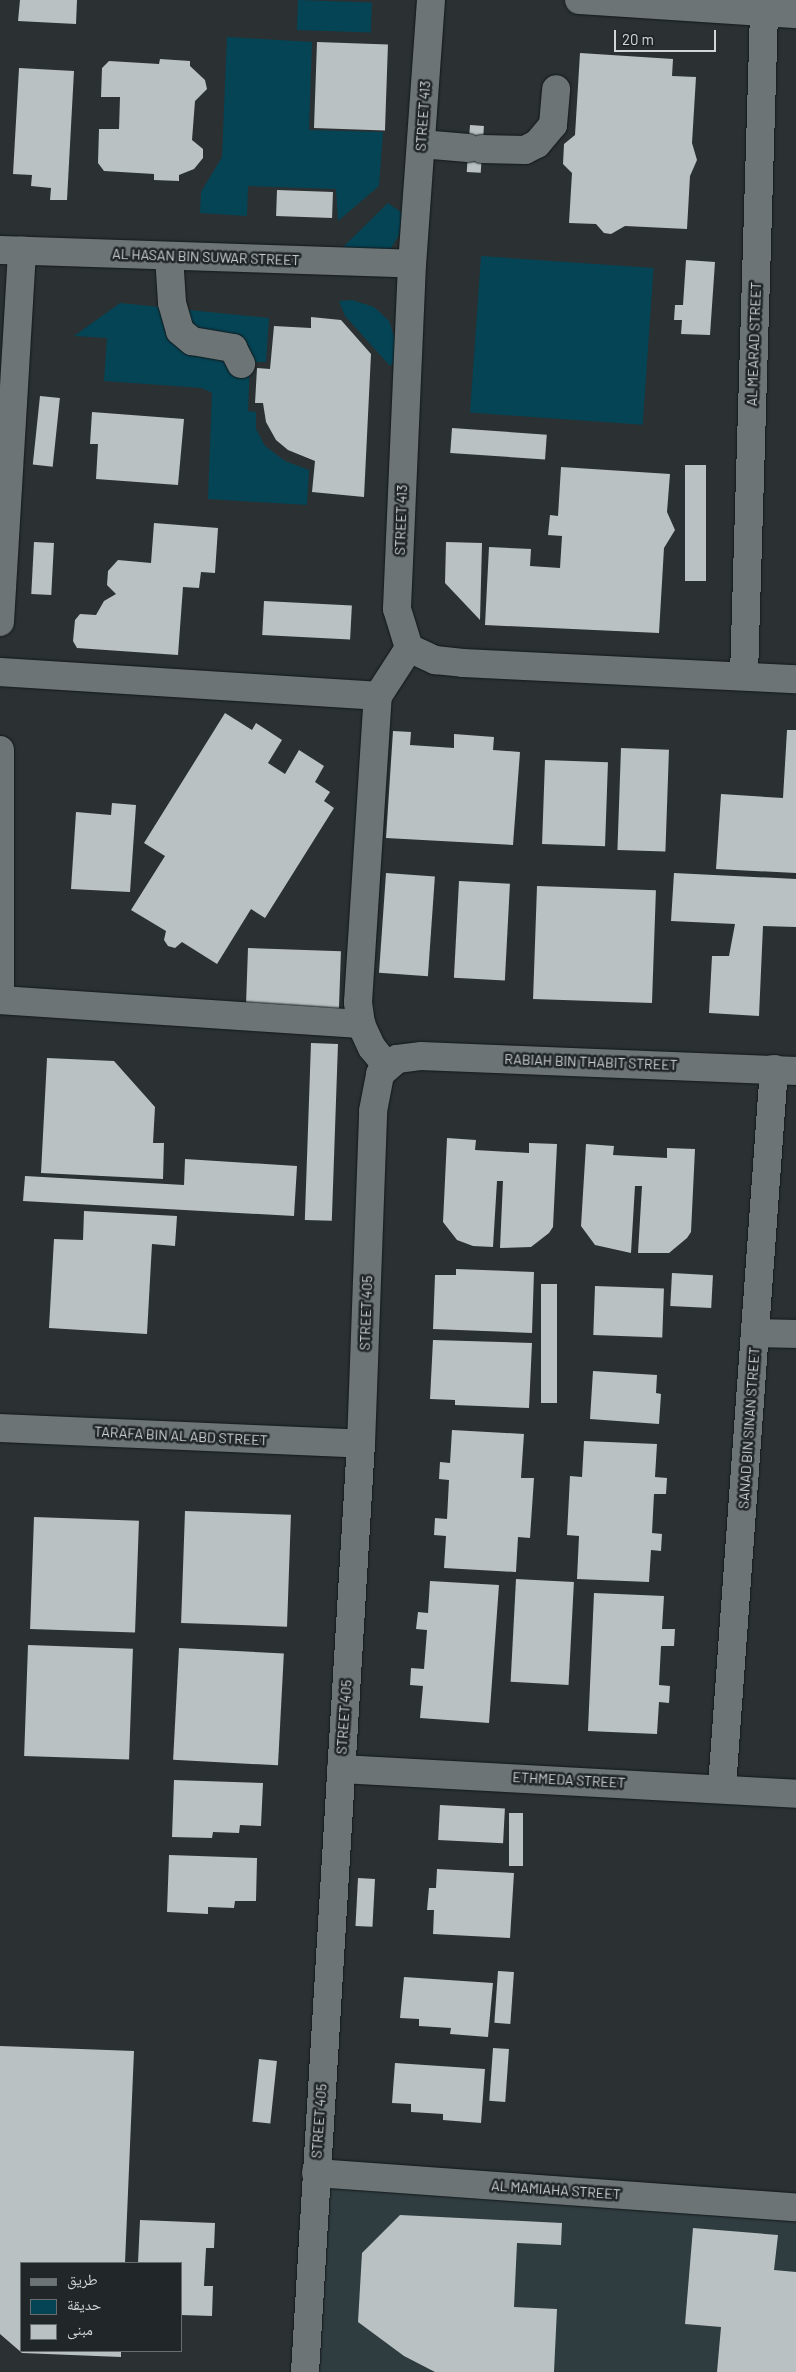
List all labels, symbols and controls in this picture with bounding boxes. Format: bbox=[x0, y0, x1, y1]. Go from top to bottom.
scale bar bbox=[616, 20, 718, 52]
text: 20 m bbox=[622, 30, 654, 48]
street label: STREET 413 bbox=[412, 80, 434, 152]
street label: AL HASAN BIN SUWAR STREET bbox=[112, 245, 300, 269]
street label: AL MEARAD STREET bbox=[743, 281, 765, 407]
street label: STREET 413 bbox=[391, 484, 411, 556]
street label: RABIAH BIN THABIT STREET bbox=[504, 1051, 678, 1073]
street label: STREET 405 bbox=[356, 1275, 376, 1351]
street label: SANAD BIN SINAN STREET bbox=[735, 1347, 763, 1509]
street label: TARAFA BIN AL ABD STREET bbox=[94, 1423, 268, 1449]
street label: STREET 405 bbox=[333, 1679, 355, 1755]
street label: ETHMEDA STREET bbox=[512, 1769, 626, 1791]
street label: STREET 405 bbox=[308, 2083, 330, 2159]
street label: AL MAMIAHA STREET bbox=[491, 2177, 621, 2203]
legend bbox=[20, 2262, 182, 2352]
text: طريق bbox=[67, 2270, 98, 2288]
text: حديقة bbox=[67, 2295, 101, 2313]
text: مبنى bbox=[67, 2320, 93, 2338]

